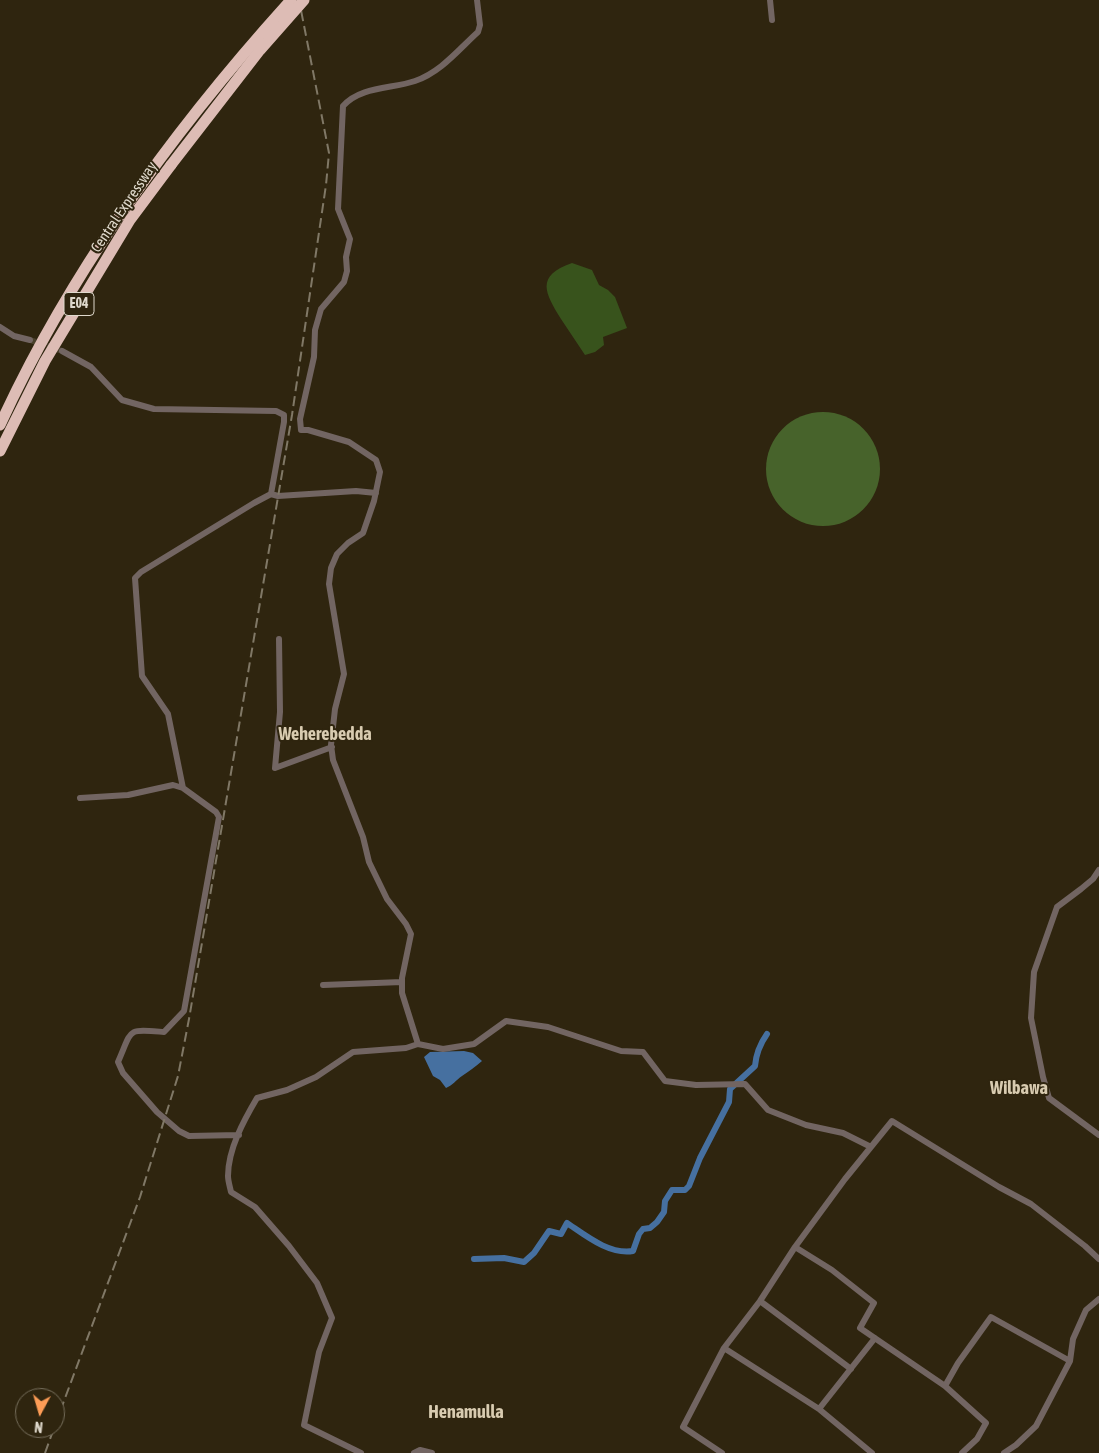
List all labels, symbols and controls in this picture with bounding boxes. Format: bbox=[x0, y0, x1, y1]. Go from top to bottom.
street label: Central Expressway bbox=[87, 158, 161, 256]
road number: E04 bbox=[64, 292, 94, 316]
district label: Weherebedda bbox=[278, 723, 372, 745]
district label: Wilbawa bbox=[990, 1077, 1048, 1099]
north arrow bbox=[15, 1388, 65, 1438]
district label: Henamulla bbox=[428, 1401, 504, 1423]
text: N bbox=[34, 1419, 43, 1435]

